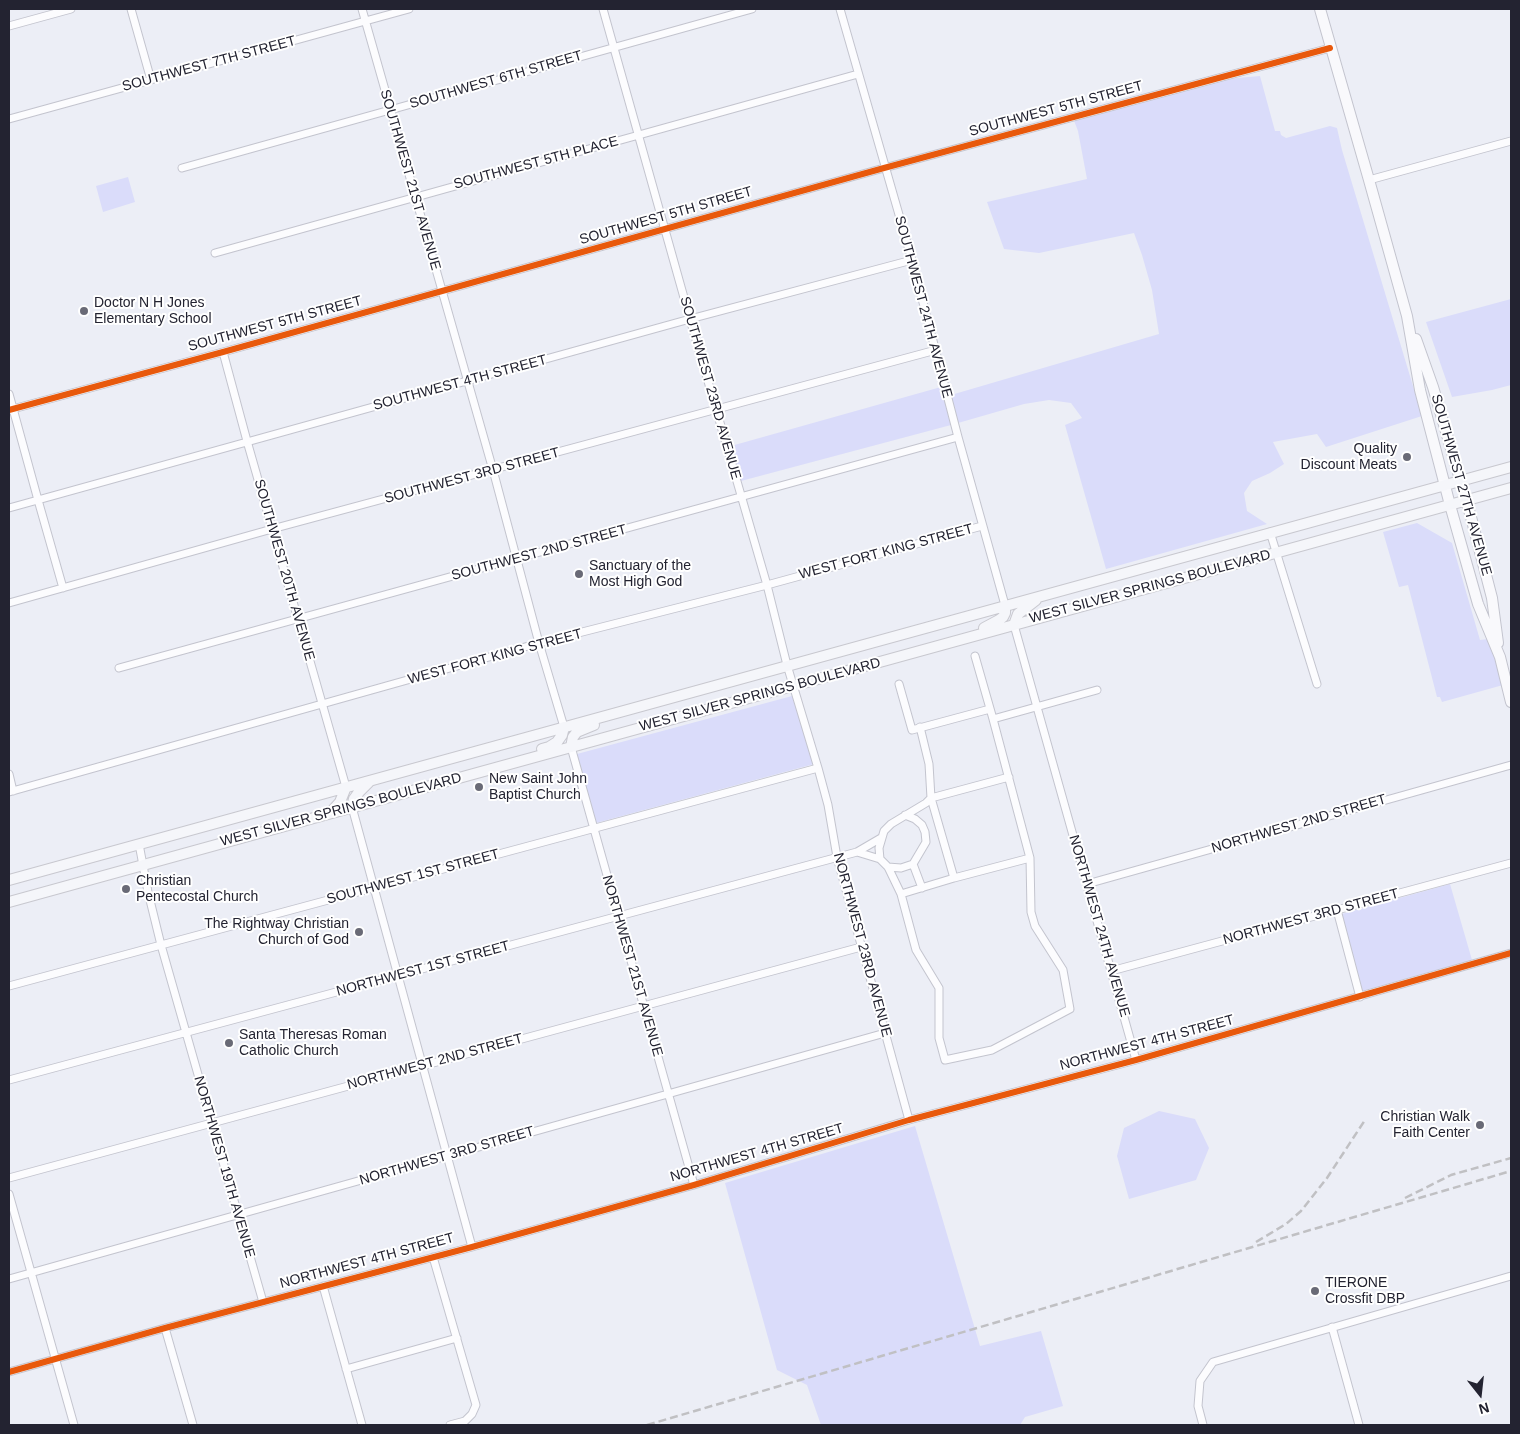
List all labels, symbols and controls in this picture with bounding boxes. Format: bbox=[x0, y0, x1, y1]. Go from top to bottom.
street label: SOUTHWEST 7TH STREET bbox=[120, 33, 298, 95]
street label: SOUTHWEST 6TH STREET bbox=[408, 47, 584, 113]
street label: SOUTHWEST 5TH STREET bbox=[967, 78, 1145, 140]
street label: SOUTHWEST 21ST AVENUE bbox=[376, 88, 444, 272]
street label: SOUTHWEST 5TH PLACE bbox=[452, 133, 620, 193]
street label: SOUTHWEST 5TH STREET bbox=[578, 183, 754, 249]
street label: SOUTHWEST 24TH AVENUE bbox=[891, 214, 955, 400]
street label: SOUTHWEST 5TH STREET bbox=[186, 293, 364, 355]
place label: Doctor N H Jones Elementary School bbox=[94, 295, 212, 328]
street label: SOUTHWEST 23RD AVENUE bbox=[676, 295, 744, 481]
marker: Doctor N H Jones Elementary School bbox=[78, 305, 90, 317]
street label: SOUTHWEST 4TH STREET bbox=[371, 352, 549, 414]
street label: SOUTHWEST 27TH AVENUE bbox=[1427, 392, 1495, 578]
place label: Quality Discount Meats bbox=[1301, 441, 1397, 474]
street label: SOUTHWEST 3RD STREET bbox=[383, 445, 561, 507]
marker: Quality Discount Meats bbox=[1401, 451, 1413, 463]
street label: SOUTHWEST 20TH AVENUE bbox=[250, 477, 318, 663]
street label: WEST FORT KING STREET bbox=[797, 521, 975, 583]
street label: SOUTHWEST 2ND STREET bbox=[450, 522, 628, 584]
street label: WEST SILVER SPRINGS BOULEVARD bbox=[1027, 547, 1273, 627]
place label: Sanctuary of the Most High God bbox=[589, 558, 691, 590]
marker: Sanctuary of the Most High God bbox=[573, 568, 585, 580]
street label: WEST FORT KING STREET bbox=[406, 626, 584, 688]
street label: WEST SILVER SPRINGS BOULEVARD bbox=[637, 655, 883, 735]
street label: WEST SILVER SPRINGS BOULEVARD bbox=[218, 770, 464, 850]
place label: New Saint John Baptist Church bbox=[489, 771, 587, 804]
marker: New Saint John Baptist Church bbox=[473, 781, 485, 793]
street label: NORTHWEST 2ND STREET bbox=[1210, 791, 1388, 857]
street label: NORTHWEST 24TH AVENUE bbox=[1065, 833, 1133, 1019]
street label: SOUTHWEST 1ST STREET bbox=[325, 846, 501, 908]
street label: NORTHWEST 23RD AVENUE bbox=[829, 851, 895, 1039]
place label: Christian Pentecostal Church bbox=[136, 873, 258, 906]
street label: NORTHWEST 21ST AVENUE bbox=[598, 873, 666, 1059]
marker: Christian Pentecostal Church bbox=[120, 883, 132, 895]
street label: NORTHWEST 3RD STREET bbox=[1221, 885, 1401, 949]
place label: The Rightway Christian Church of God bbox=[204, 916, 349, 949]
marker: The Rightway Christian Church of God bbox=[353, 926, 365, 938]
street label: NORTHWEST 1ST STREET bbox=[335, 938, 511, 1000]
street label: NORTHWEST 4TH STREET bbox=[1058, 1012, 1236, 1074]
place label: Santa Theresas Roman Catholic Church bbox=[239, 1027, 387, 1060]
street label: NORTHWEST 2ND STREET bbox=[345, 1030, 525, 1094]
marker: Santa Theresas Roman Catholic Church bbox=[223, 1037, 235, 1049]
street label: NORTHWEST 19TH AVENUE bbox=[190, 1074, 258, 1260]
place label: Christian Walk Faith Center bbox=[1380, 1109, 1470, 1142]
marker: Christian Walk Faith Center bbox=[1474, 1119, 1486, 1131]
street label: NORTHWEST 4TH STREET bbox=[668, 1120, 846, 1186]
street label: NORTHWEST 3RD STREET bbox=[358, 1123, 536, 1189]
street label: NORTHWEST 4TH STREET bbox=[278, 1230, 456, 1292]
place label: TIERONE Crossfit DBP bbox=[1325, 1275, 1405, 1308]
marker: TIERONE Crossfit DBP bbox=[1309, 1285, 1321, 1297]
north arrow bbox=[1455, 1369, 1505, 1419]
text: N bbox=[1477, 1399, 1491, 1418]

